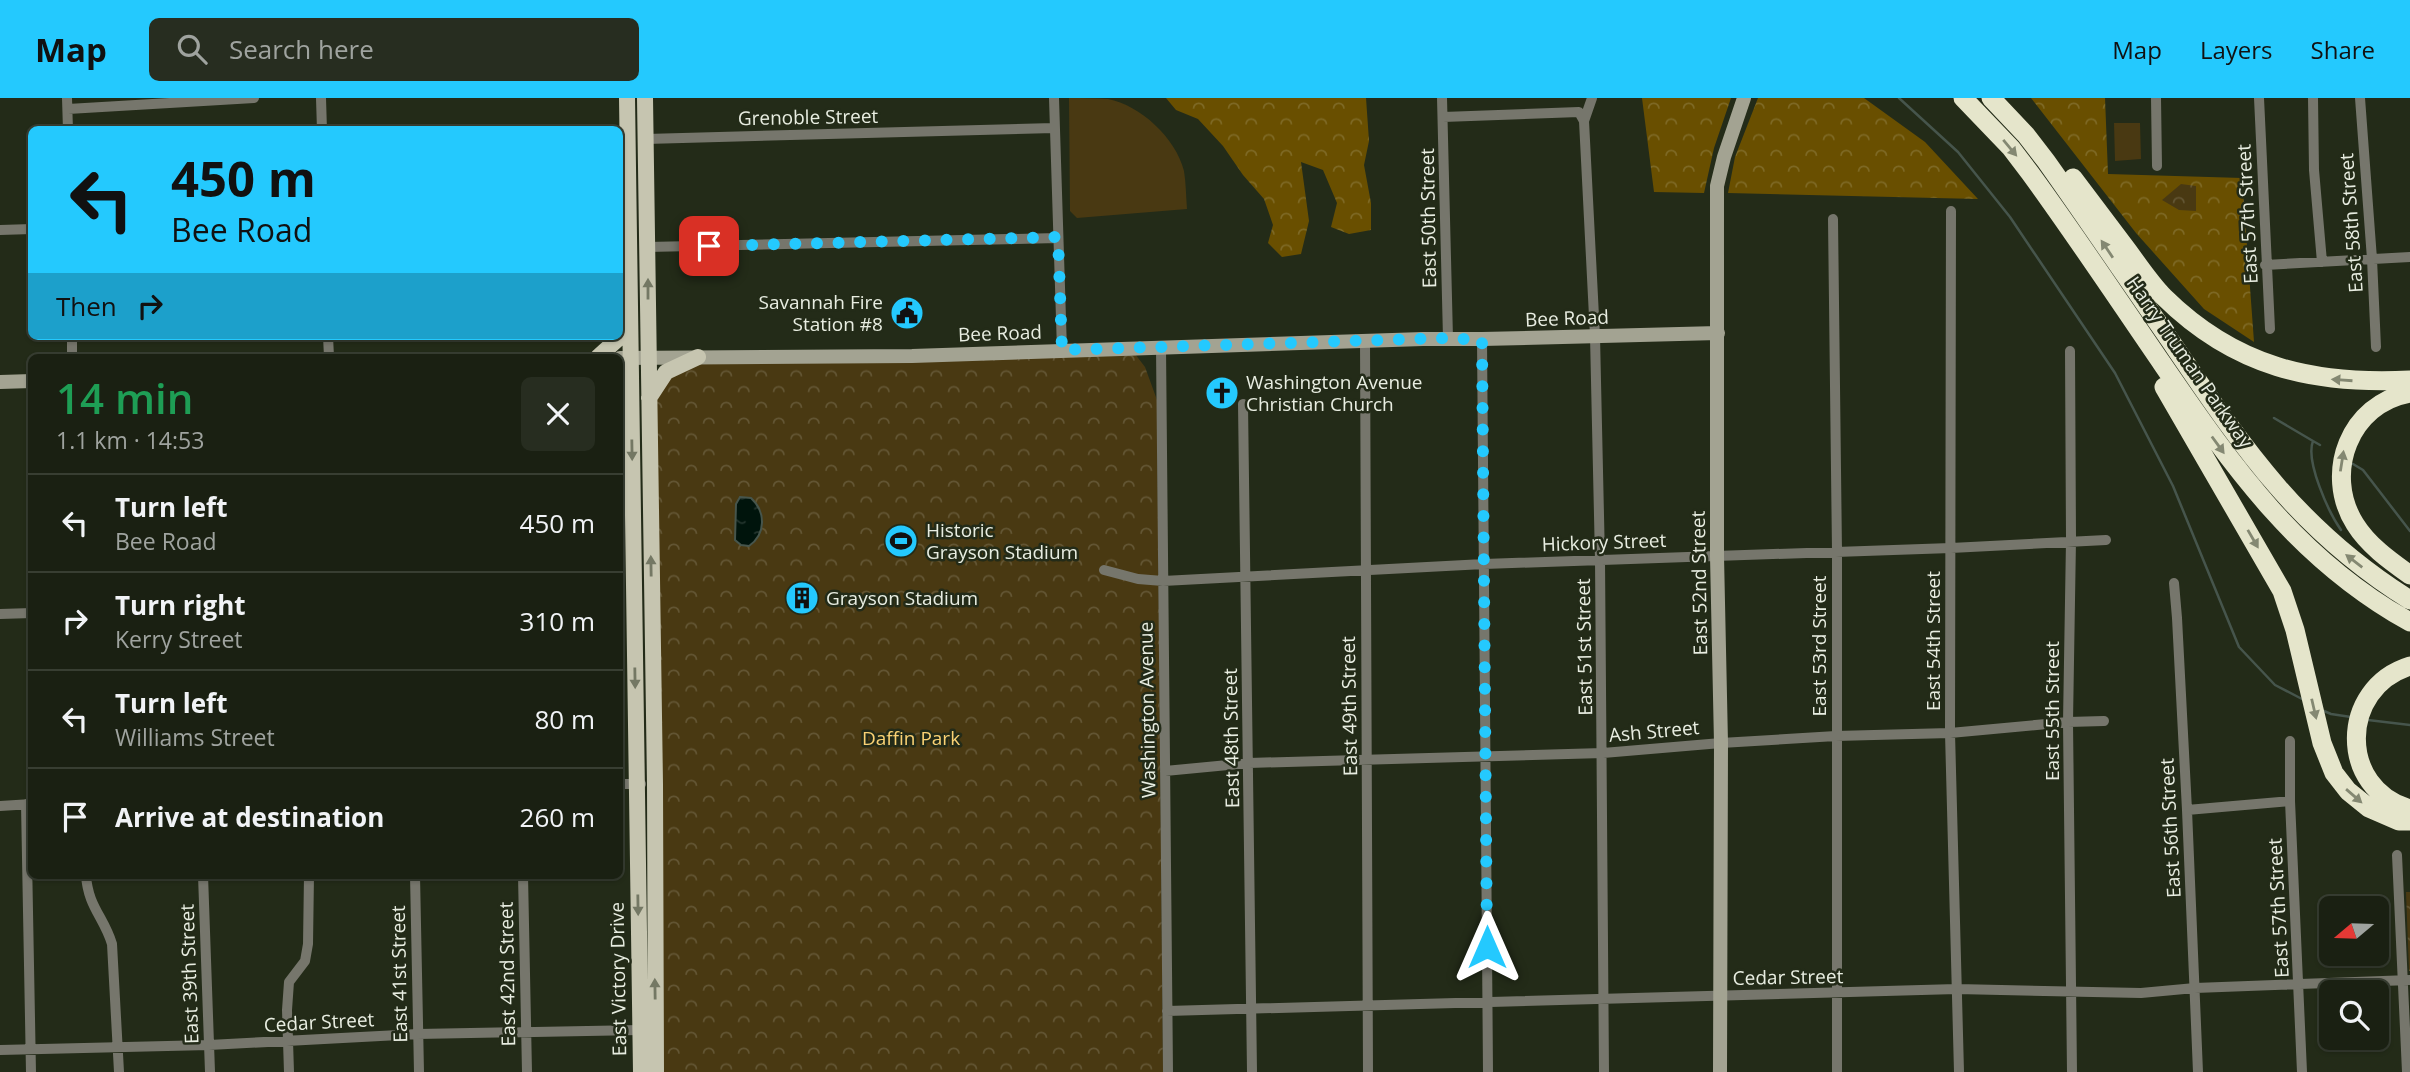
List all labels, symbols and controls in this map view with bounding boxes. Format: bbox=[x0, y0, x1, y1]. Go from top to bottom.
search box bbox=[149, 18, 639, 81]
text: Map bbox=[35, 27, 107, 72]
icon: search bbox=[173, 30, 211, 68]
text: Search here bbox=[229, 31, 374, 67]
text: Map bbox=[2112, 33, 2162, 66]
text: Layers bbox=[2200, 33, 2273, 66]
text: Share bbox=[2311, 33, 2375, 66]
street label: Grenoble Street bbox=[738, 103, 879, 131]
one-way arrow bbox=[2002, 139, 2017, 156]
street label: East 57th Street bbox=[2230, 143, 2264, 285]
text: 450 m bbox=[171, 145, 316, 211]
street label: East 50th Street bbox=[1414, 148, 1442, 288]
street label: East 58th Street bbox=[2333, 152, 2369, 294]
icon: left bbox=[56, 154, 147, 245]
text: Bee Road bbox=[171, 208, 312, 251]
pin bbox=[679, 216, 739, 276]
icon: arrive bbox=[690, 227, 728, 265]
one-way arrow bbox=[2101, 240, 2114, 259]
street label: Harry Truman Parkway bbox=[2121, 271, 2259, 453]
one-way arrow bbox=[642, 278, 654, 300]
icon: right bbox=[131, 287, 169, 325]
text: Then bbox=[56, 288, 117, 324]
place label: Savannah Fire Station #8 bbox=[758, 289, 883, 337]
public building icon: Savannah Fire Station #8 bbox=[888, 294, 926, 332]
street label: Bee Road bbox=[1525, 304, 1609, 332]
street label: Bee Road bbox=[958, 319, 1042, 347]
text: 14 min bbox=[56, 369, 193, 426]
place label: Washington Avenue Christian Church bbox=[1246, 369, 1423, 417]
church icon: Washington Avenue Christian Church bbox=[1203, 374, 1241, 412]
one-way arrow bbox=[2331, 374, 2353, 385]
button: close bbox=[521, 377, 595, 451]
text: 1.1 km · 14:53 bbox=[56, 424, 204, 456]
one-way arrow bbox=[2211, 435, 2225, 454]
one-way arrow bbox=[626, 439, 638, 461]
one-way arrow bbox=[2337, 450, 2348, 472]
text: Turn left bbox=[115, 489, 227, 525]
icon: left bbox=[56, 504, 94, 542]
text: 450 m bbox=[520, 505, 595, 541]
street label: East 52nd Street bbox=[1685, 510, 1713, 656]
place label: Historic Grayson Stadium bbox=[926, 517, 1078, 565]
sports icon: Historic Grayson Stadium bbox=[882, 522, 920, 560]
text: Bee Road bbox=[115, 525, 217, 557]
street label: Hickory Street bbox=[1541, 527, 1667, 557]
one-way arrow bbox=[2246, 529, 2259, 548]
one-way arrow bbox=[645, 554, 657, 576]
one-way arrow bbox=[2345, 554, 2363, 568]
street label: East 54th Street bbox=[1920, 571, 1946, 711]
street label: East 53rd Street bbox=[1806, 575, 1832, 717]
street label: East 51st Street bbox=[1570, 578, 1598, 716]
building icon: Grayson Stadium bbox=[783, 579, 821, 617]
place label: Grayson Stadium bbox=[826, 585, 978, 611]
text: Turn right bbox=[115, 587, 246, 623]
icon: right bbox=[56, 602, 94, 640]
text: 310 m bbox=[520, 603, 595, 639]
street label: Washington Avenue bbox=[1132, 622, 1162, 798]
text: Kerry Street bbox=[115, 623, 243, 655]
street label: East 49th Street bbox=[1335, 636, 1363, 776]
street label: East 55th Street bbox=[2039, 641, 2065, 781]
one-way arrow bbox=[629, 667, 641, 689]
street label: East 48th Street bbox=[1217, 668, 1245, 808]
text: Turn left bbox=[115, 685, 227, 721]
one-way arrow bbox=[2309, 698, 2320, 720]
icon: left bbox=[56, 700, 94, 738]
text: 80 m bbox=[534, 701, 595, 737]
street label: Ash Street bbox=[1608, 714, 1701, 748]
text: Williams Street bbox=[115, 721, 275, 753]
park label: Daffin Park bbox=[862, 725, 960, 751]
street label: East 56th Street bbox=[2153, 757, 2187, 899]
one-way arrow bbox=[2346, 788, 2363, 803]
icon: arrive bbox=[56, 798, 94, 836]
text: Arrive at destination bbox=[115, 799, 384, 835]
text: 260 m bbox=[520, 799, 595, 835]
street label: East 57th Street bbox=[2261, 837, 2295, 979]
one-way arrow bbox=[632, 894, 644, 916]
north arrow bbox=[2319, 896, 2389, 966]
map controls bbox=[2319, 896, 2389, 1050]
street label: East 42nd Street bbox=[493, 901, 521, 1047]
street label: East Victory Drive bbox=[604, 902, 632, 1056]
street label: East 39th Street bbox=[174, 903, 204, 1044]
street label: East 41st Street bbox=[385, 905, 413, 1043]
position arrow bbox=[1450, 910, 1524, 984]
street label: Cedar Street bbox=[1732, 963, 1844, 991]
one-way arrow bbox=[649, 978, 661, 1000]
button: search bbox=[2319, 980, 2389, 1050]
street label: Cedar Street bbox=[263, 1006, 375, 1038]

